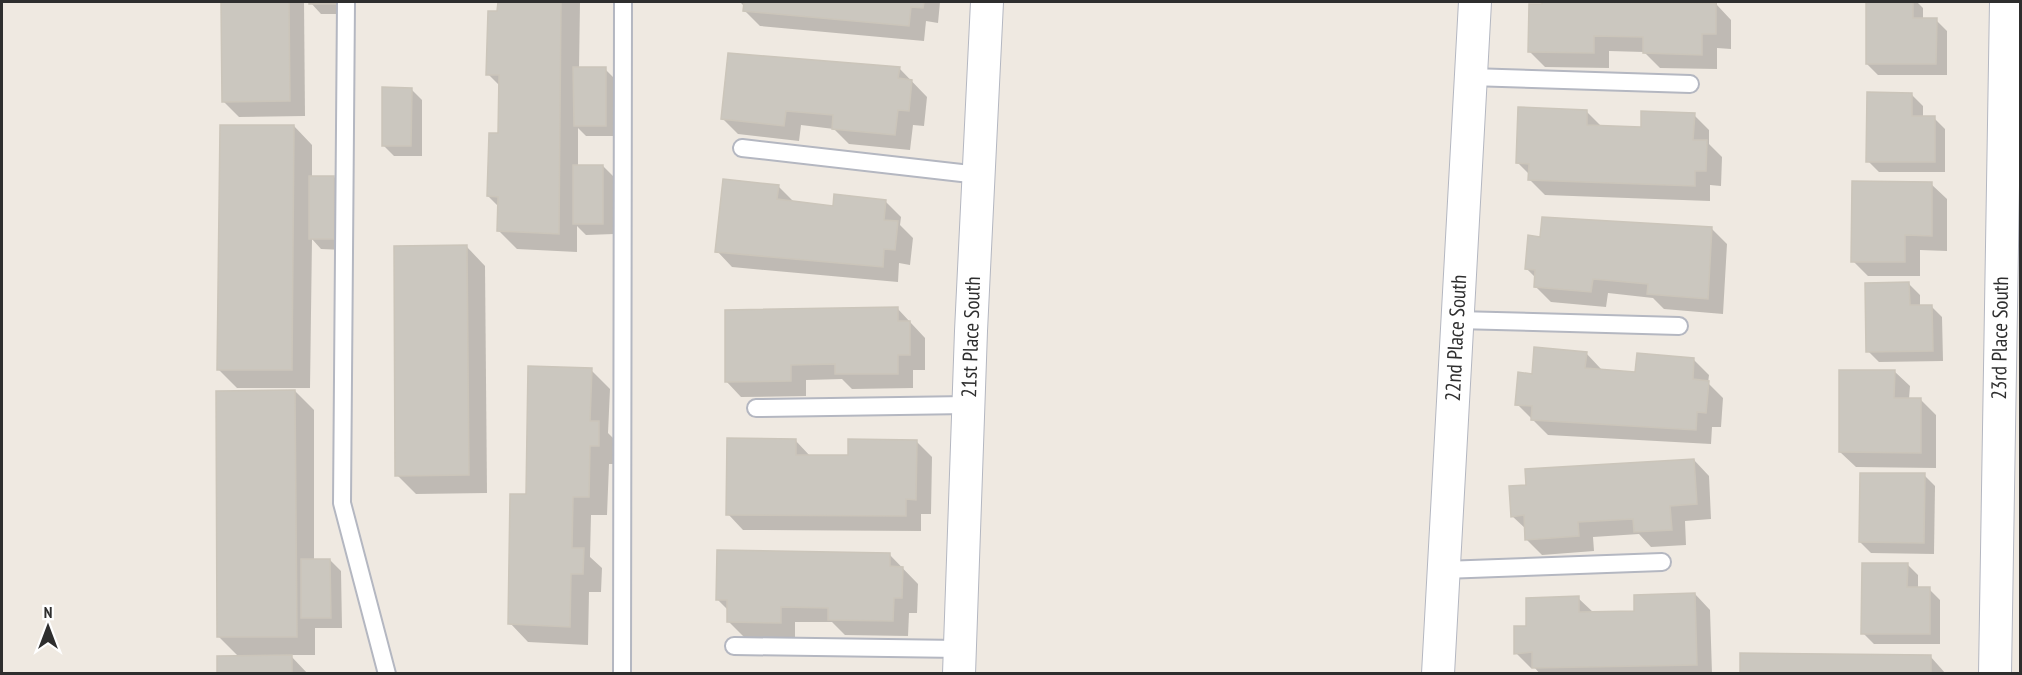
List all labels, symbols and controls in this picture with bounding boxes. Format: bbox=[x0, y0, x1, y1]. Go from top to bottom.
street label: 22nd Place South bbox=[1439, 274, 1472, 402]
street label: 21st Place South bbox=[955, 276, 986, 398]
street label: 23rd Place South bbox=[1985, 276, 2014, 400]
north arrow bbox=[18, 597, 78, 657]
text: N bbox=[44, 602, 52, 622]

